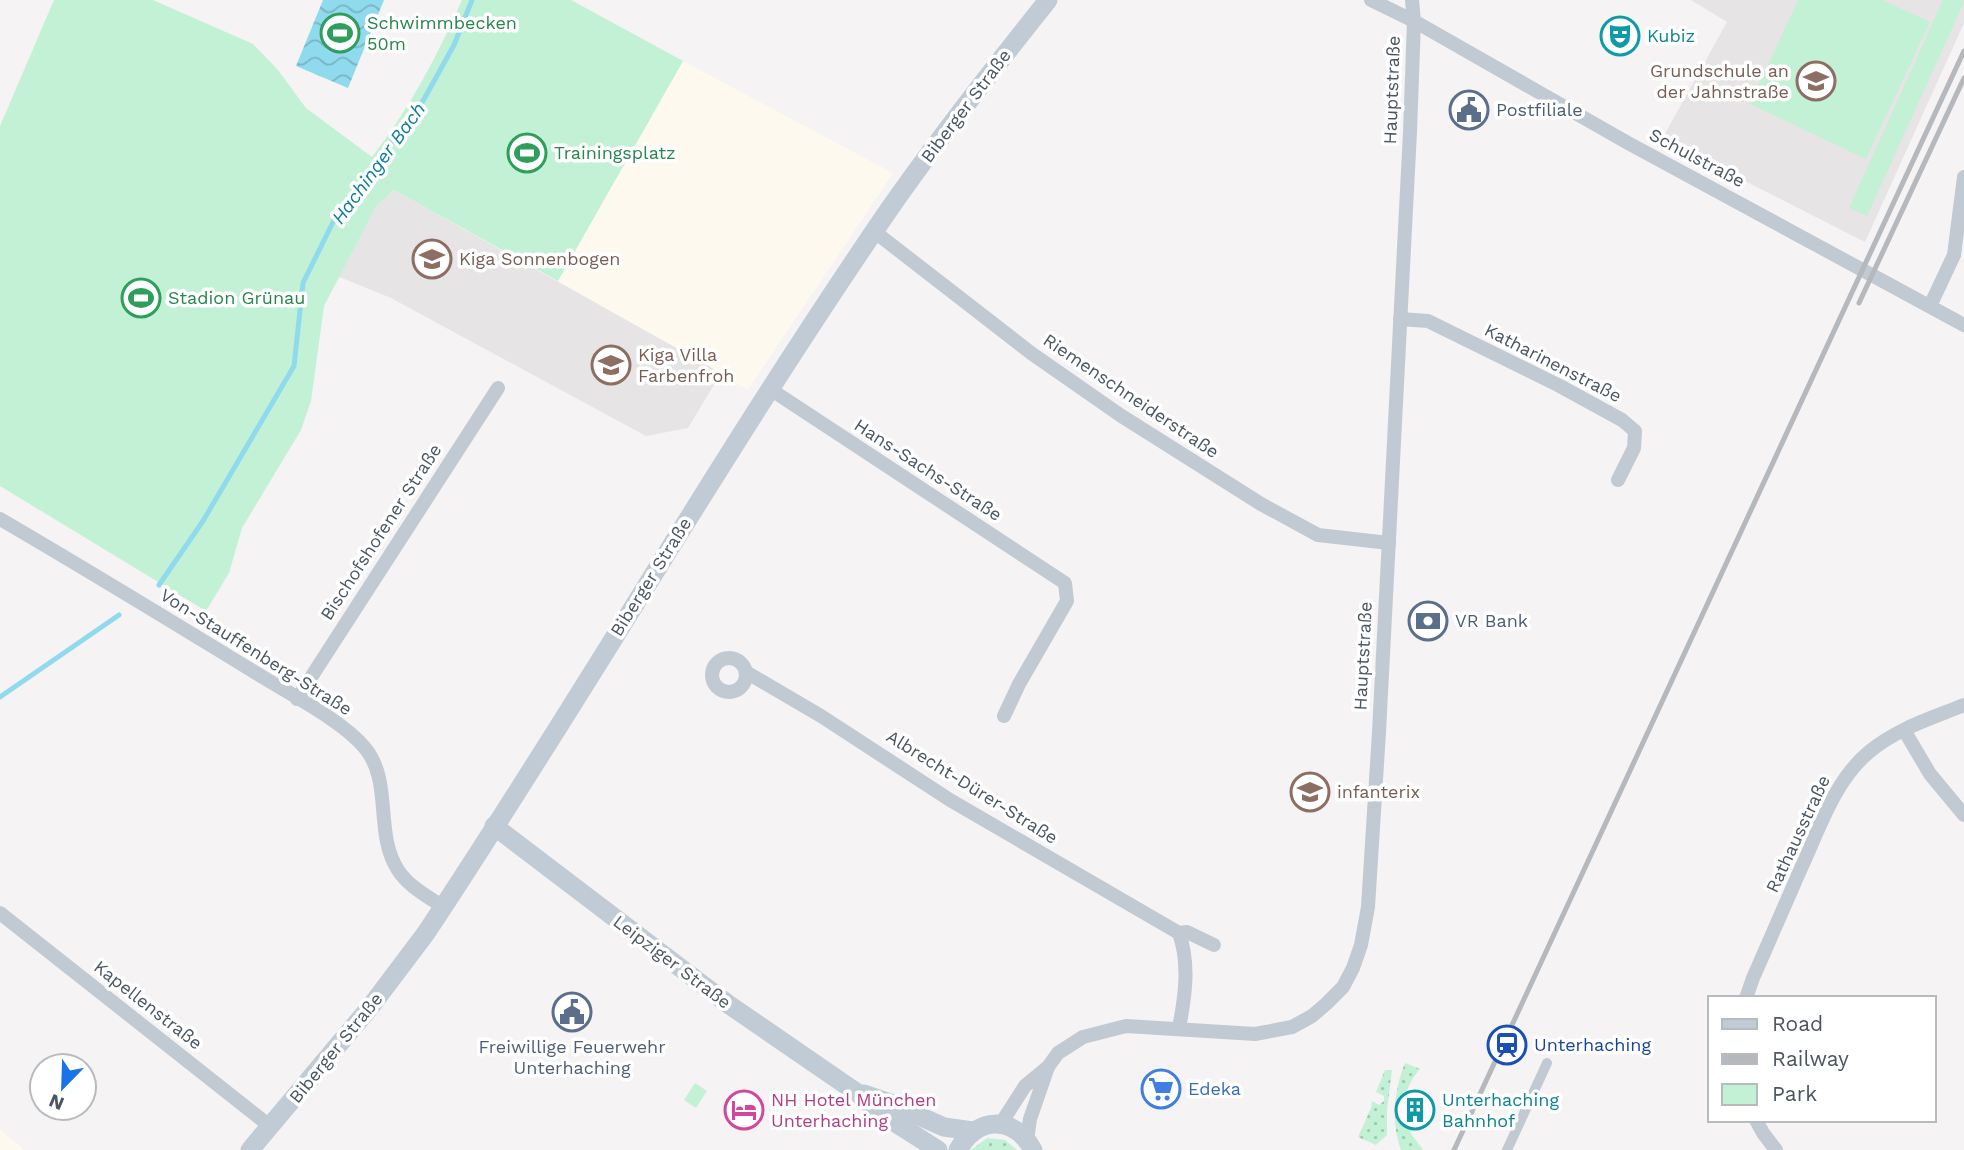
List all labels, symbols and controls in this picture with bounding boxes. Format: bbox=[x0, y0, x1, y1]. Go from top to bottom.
sports icon: Schwimmbecken 50m bbox=[319, 12, 361, 54]
place label: Schwimmbecken 50m bbox=[367, 12, 517, 54]
theatre icon: Kubiz bbox=[1599, 15, 1641, 57]
place label: Kubiz bbox=[1647, 25, 1695, 46]
street label: Hauptstraße bbox=[1379, 35, 1404, 145]
street label: Biberger Straße bbox=[916, 45, 1015, 166]
place label: Grundschule an der Jahnstraße bbox=[1650, 60, 1789, 102]
school or university icon: Grundschule an der Jahnstraße bbox=[1795, 60, 1837, 102]
public building icon: Postfiliale bbox=[1448, 89, 1490, 131]
water label: Hachinger Bach bbox=[327, 98, 430, 229]
place label: Postfiliale bbox=[1496, 99, 1583, 120]
street label: Schulstraße bbox=[1646, 124, 1749, 192]
sports icon: Trainingsplatz bbox=[506, 132, 548, 174]
place label: Trainingsplatz bbox=[554, 142, 676, 163]
school or university icon: Kiga Sonnenbogen bbox=[411, 238, 453, 280]
place label: Kiga Sonnenbogen bbox=[459, 248, 620, 269]
sports icon: Stadion Grünau bbox=[120, 277, 162, 319]
place label: Stadion Grünau bbox=[168, 287, 305, 308]
street label: Katharinenstraße bbox=[1481, 319, 1625, 406]
street label: Riemenschneiderstraße bbox=[1040, 329, 1223, 462]
school or university icon: Kiga Villa Farbenfroh bbox=[590, 344, 632, 386]
place label: Kiga Villa Farbenfroh bbox=[638, 344, 734, 386]
street label: Hans-Sachs-Straße bbox=[851, 414, 1006, 525]
street label: Bischofshofener Straße bbox=[316, 440, 445, 624]
street label: Biberger Straße bbox=[606, 514, 696, 640]
street label: Von-Stauffenberg-Straße bbox=[157, 584, 356, 719]
bank icon: VR Bank bbox=[1407, 600, 1449, 642]
street label: Hauptstraße bbox=[1349, 601, 1376, 711]
place label: VR Bank bbox=[1455, 610, 1528, 631]
street label: Albrecht-Dürer-Straße bbox=[883, 725, 1062, 848]
school or university icon: infanterix bbox=[1289, 771, 1331, 813]
street label: Rathausstraße bbox=[1761, 772, 1834, 896]
place label: infanterix bbox=[1337, 781, 1420, 802]
street label: Leipziger Straße bbox=[609, 910, 735, 1013]
street label: Kapellenstraße bbox=[90, 956, 207, 1053]
street label: Biberger Straße bbox=[285, 988, 387, 1107]
public building icon: Freiwillige Feuerwehr Unterhaching bbox=[551, 991, 593, 1033]
legend bbox=[1708, 996, 1936, 1122]
text: Road bbox=[1772, 1011, 1823, 1036]
station icon: Unterhaching bbox=[1486, 1024, 1528, 1066]
place label: Unterhaching bbox=[1534, 1034, 1651, 1055]
place label: Freiwillige Feuerwehr Unterhaching bbox=[478, 1036, 666, 1078]
text: Railway bbox=[1772, 1046, 1849, 1071]
north arrow bbox=[28, 1052, 98, 1122]
supermarket icon: Edeka bbox=[1140, 1068, 1182, 1110]
place label: Edeka bbox=[1188, 1078, 1241, 1099]
text: Park bbox=[1772, 1081, 1817, 1106]
text: N bbox=[46, 1089, 68, 1116]
hotel icon: NH Hotel München Unterhaching bbox=[723, 1089, 765, 1131]
place label: NH Hotel München Unterhaching bbox=[771, 1089, 936, 1131]
building icon: Unterhaching Bahnhof bbox=[1394, 1089, 1436, 1131]
place label: Unterhaching Bahnhof bbox=[1442, 1089, 1559, 1131]

